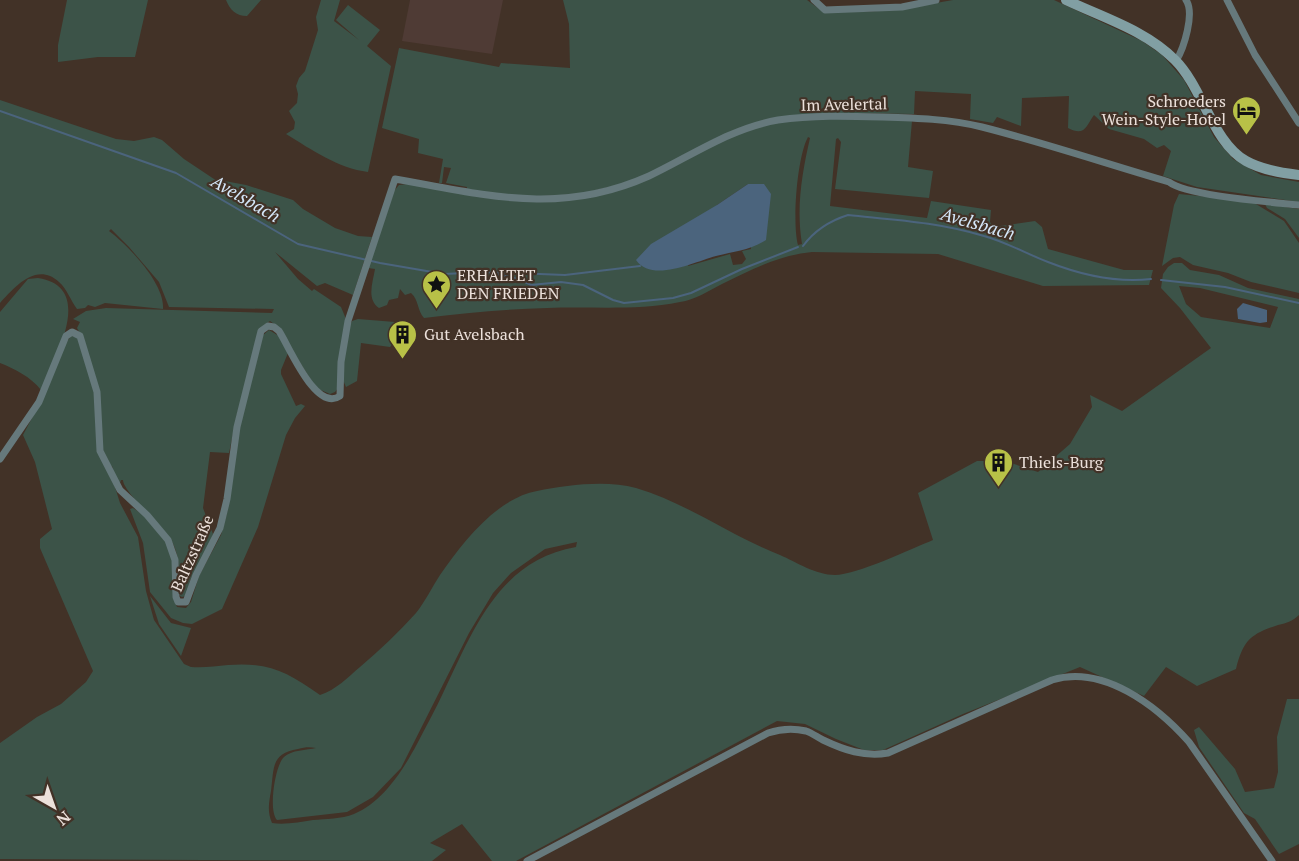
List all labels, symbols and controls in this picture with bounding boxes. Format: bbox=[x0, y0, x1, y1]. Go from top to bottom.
place label: Schroeders Wein-Style-Hotel bbox=[1102, 90, 1226, 130]
street label: Im Avelertal bbox=[801, 92, 888, 116]
hotel icon: Schroeders Wein-Style-Hotel bbox=[1231, 94, 1263, 136]
water label: Avelsbach bbox=[206, 168, 285, 227]
water label: Avelsbach bbox=[937, 201, 1018, 245]
place label: ERHALTET DEN FRIEDEN bbox=[457, 264, 560, 304]
place icon: ERHALTET DEN FRIEDEN bbox=[420, 268, 452, 310]
building icon: Gut Avelsbach bbox=[387, 318, 419, 360]
place label: Gut Avelsbach bbox=[424, 323, 525, 345]
building icon: Thiels-Burg bbox=[982, 446, 1014, 488]
place label: Thiels-Burg bbox=[1019, 451, 1104, 473]
street label: Baltzstraße bbox=[165, 511, 219, 595]
north arrow bbox=[24, 777, 84, 837]
text: N bbox=[52, 806, 75, 831]

